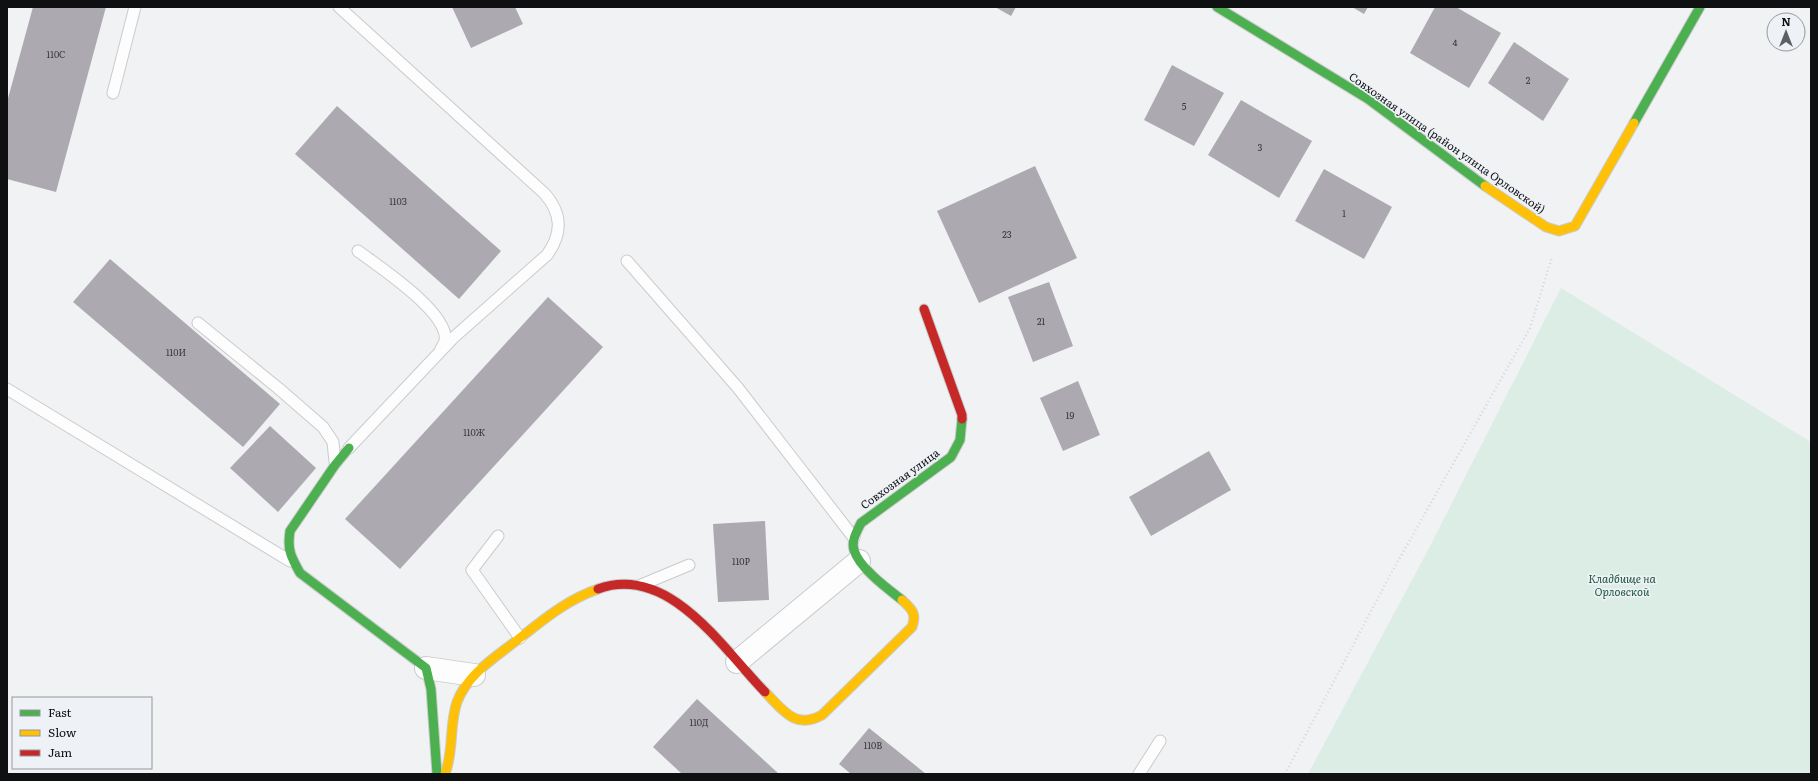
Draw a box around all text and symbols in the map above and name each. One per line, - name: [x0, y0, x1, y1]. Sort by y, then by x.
- north arrow: [1766, 12, 1806, 52]
- text: N: [1781, 13, 1791, 29]
- house number: 4: [1453, 35, 1458, 49]
- house number: 110С: [47, 47, 65, 61]
- street label: Совхозная улица (район улица Орловской): [1346, 68, 1549, 216]
- house number: 2: [1526, 73, 1531, 87]
- house number: 5: [1182, 99, 1187, 113]
- house number: 3: [1258, 140, 1263, 154]
- house number: 110З: [389, 194, 407, 208]
- house number: 1: [1342, 206, 1346, 220]
- house number: 23: [1002, 227, 1012, 241]
- house number: 21: [1037, 314, 1045, 328]
- house number: 110И: [166, 345, 186, 359]
- house number: 19: [1066, 408, 1074, 422]
- house number: 110Ж: [463, 425, 486, 439]
- street label: Совхозная улица: [857, 444, 942, 512]
- house number: 110Р: [732, 554, 751, 568]
- park label: Кладбище на Орловской: [1588, 570, 1656, 599]
- legend: [12, 697, 152, 769]
- text: Fast: [48, 703, 72, 721]
- house number: 110Д: [689, 715, 709, 729]
- text: Slow: [48, 723, 77, 741]
- house number: 110В: [864, 738, 882, 752]
- text: Jam: [48, 743, 73, 761]

